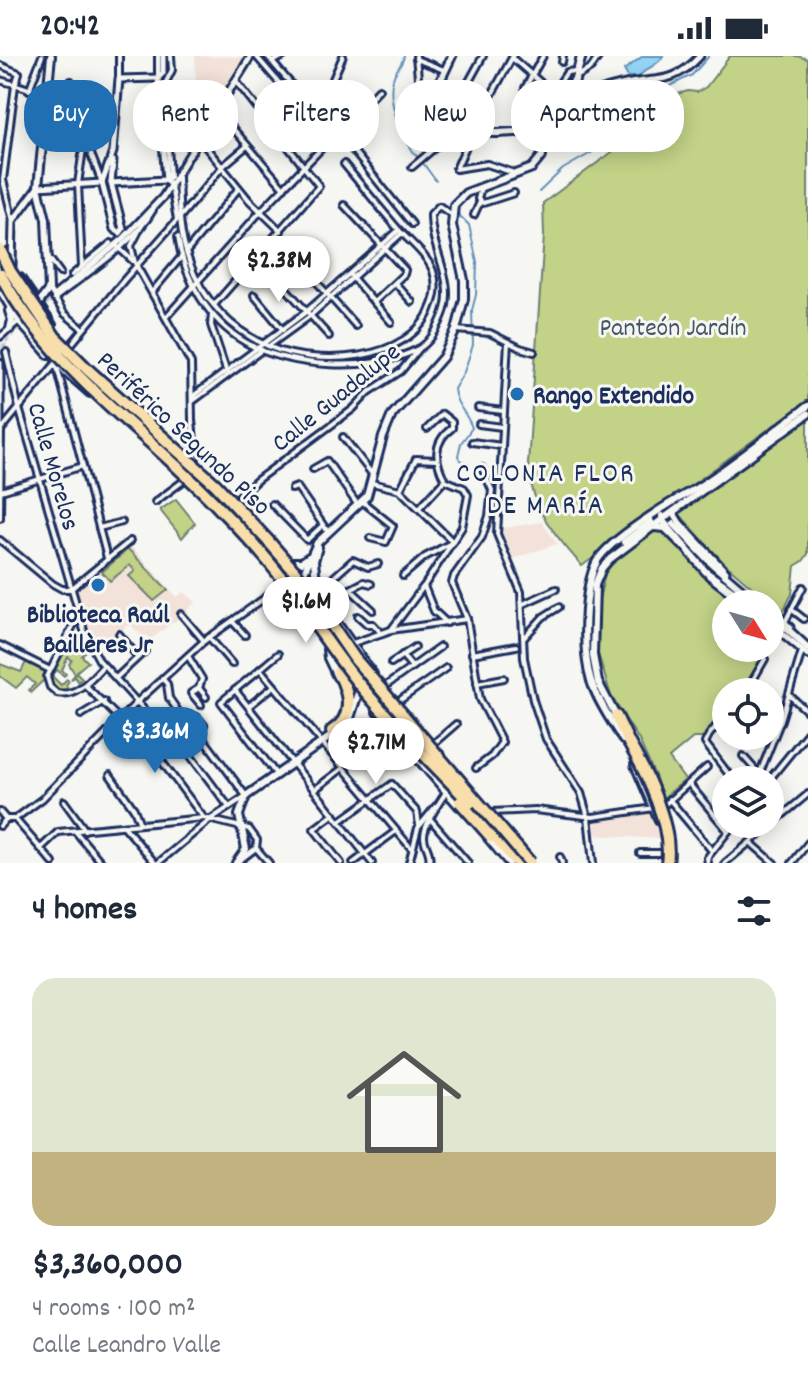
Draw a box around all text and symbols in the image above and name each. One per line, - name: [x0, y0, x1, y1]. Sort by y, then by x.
- text: 20:42: [40, 7, 100, 50]
- chip: Buy: [24, 80, 117, 152]
- chip: Rent: [133, 80, 238, 152]
- chip: Filters: [254, 80, 379, 152]
- chip: New: [395, 80, 495, 152]
- chip: Apartment: [511, 80, 684, 152]
- pin: $2.38M: [214, 236, 344, 304]
- text: $2.38M: [246, 243, 312, 280]
- park label: Panteón Jardín: [600, 311, 746, 348]
- street label: Calle Guadalupe: [265, 335, 410, 462]
- street label: Periférico Segundo Piso: [87, 344, 278, 525]
- place label: Rango Extendido: [533, 379, 694, 416]
- marker: Rango Extendido: [508, 385, 526, 403]
- street label: Calle Morelos: [16, 399, 88, 535]
- district label: COLONIA FLOR DE MARÍA: [456, 456, 636, 528]
- marker: Biblioteca Raúl Baillères Jr: [89, 576, 107, 594]
- pin: $1.6M: [250, 577, 362, 645]
- text: $1.6M: [280, 584, 332, 621]
- north arrow: [712, 590, 784, 662]
- map controls: [712, 590, 784, 838]
- place label: Biblioteca Raúl Baillères Jr: [27, 598, 170, 665]
- button: locate: [712, 678, 784, 750]
- pin: $3.36M: [90, 707, 220, 775]
- text: $3.36M: [121, 714, 189, 751]
- pin: $2.71M: [311, 718, 441, 786]
- text: $2.71M: [346, 725, 406, 762]
- button: layers: [712, 766, 784, 838]
- text: 4 homes: [32, 887, 137, 936]
- icon: filters: [732, 889, 776, 933]
- icon: home: [332, 1030, 476, 1174]
- text: $3,360,000: [32, 1242, 183, 1291]
- text: 4 rooms · 100 m²: [32, 1291, 196, 1328]
- text: Calle Leandro Valle: [32, 1328, 221, 1365]

